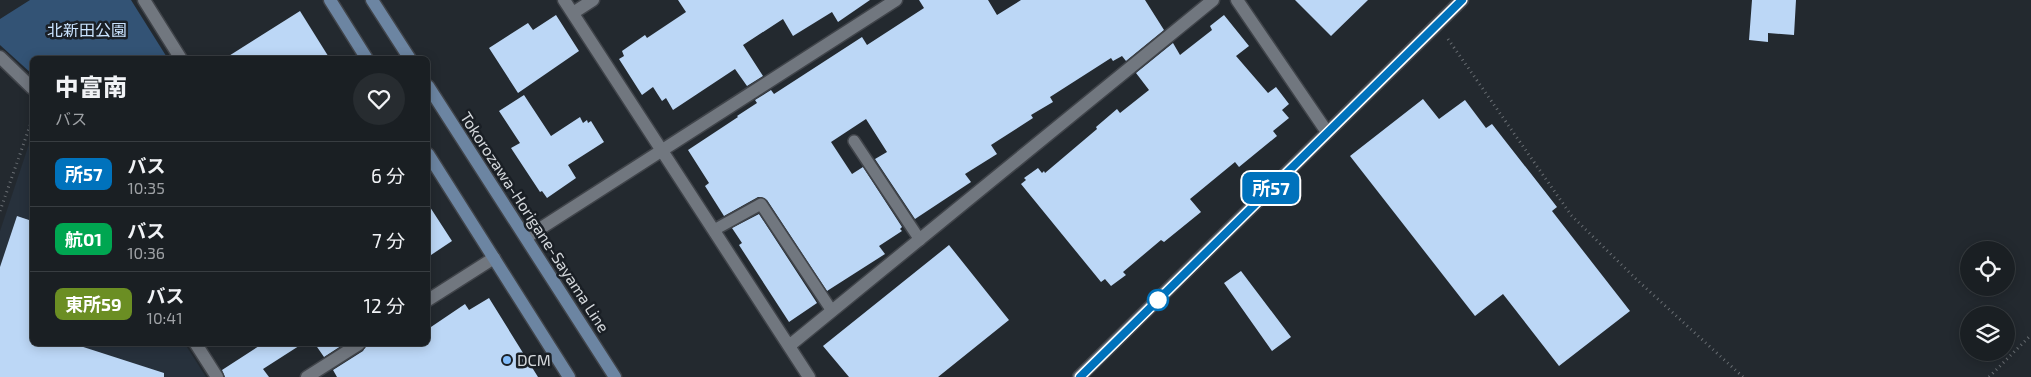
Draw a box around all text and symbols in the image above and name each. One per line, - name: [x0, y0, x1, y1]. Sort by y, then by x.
- park label: 北新田公園: [47, 20, 127, 39]
- text: 中富南: [55, 72, 127, 101]
- button: heart: [353, 73, 405, 125]
- street label: Tokorozawa-Horigane-Sayama Line: [457, 108, 614, 335]
- text: バス: [55, 109, 87, 128]
- text: バス: [127, 154, 165, 177]
- text: 所57: [65, 163, 102, 185]
- text: 6 分: [371, 164, 405, 187]
- line badge: 所57: [1242, 172, 1300, 204]
- text: 所57: [1252, 177, 1290, 199]
- text: 10:35: [127, 178, 165, 197]
- text: バス: [127, 219, 165, 242]
- text: 航01: [65, 228, 102, 250]
- text: 7 分: [372, 229, 405, 252]
- map controls: [1960, 241, 2015, 361]
- button: locate: [1960, 241, 2015, 296]
- text: 10:36: [127, 243, 165, 262]
- text: バス: [147, 284, 185, 307]
- unlabelled marker: [1147, 289, 1169, 311]
- text: 東所59: [65, 293, 122, 315]
- text: 12 分: [364, 294, 405, 317]
- button: layers: [1960, 306, 2015, 361]
- text: 10:41: [147, 308, 183, 327]
- place label: DCM: [517, 350, 551, 369]
- marker: DCM: [501, 354, 513, 366]

